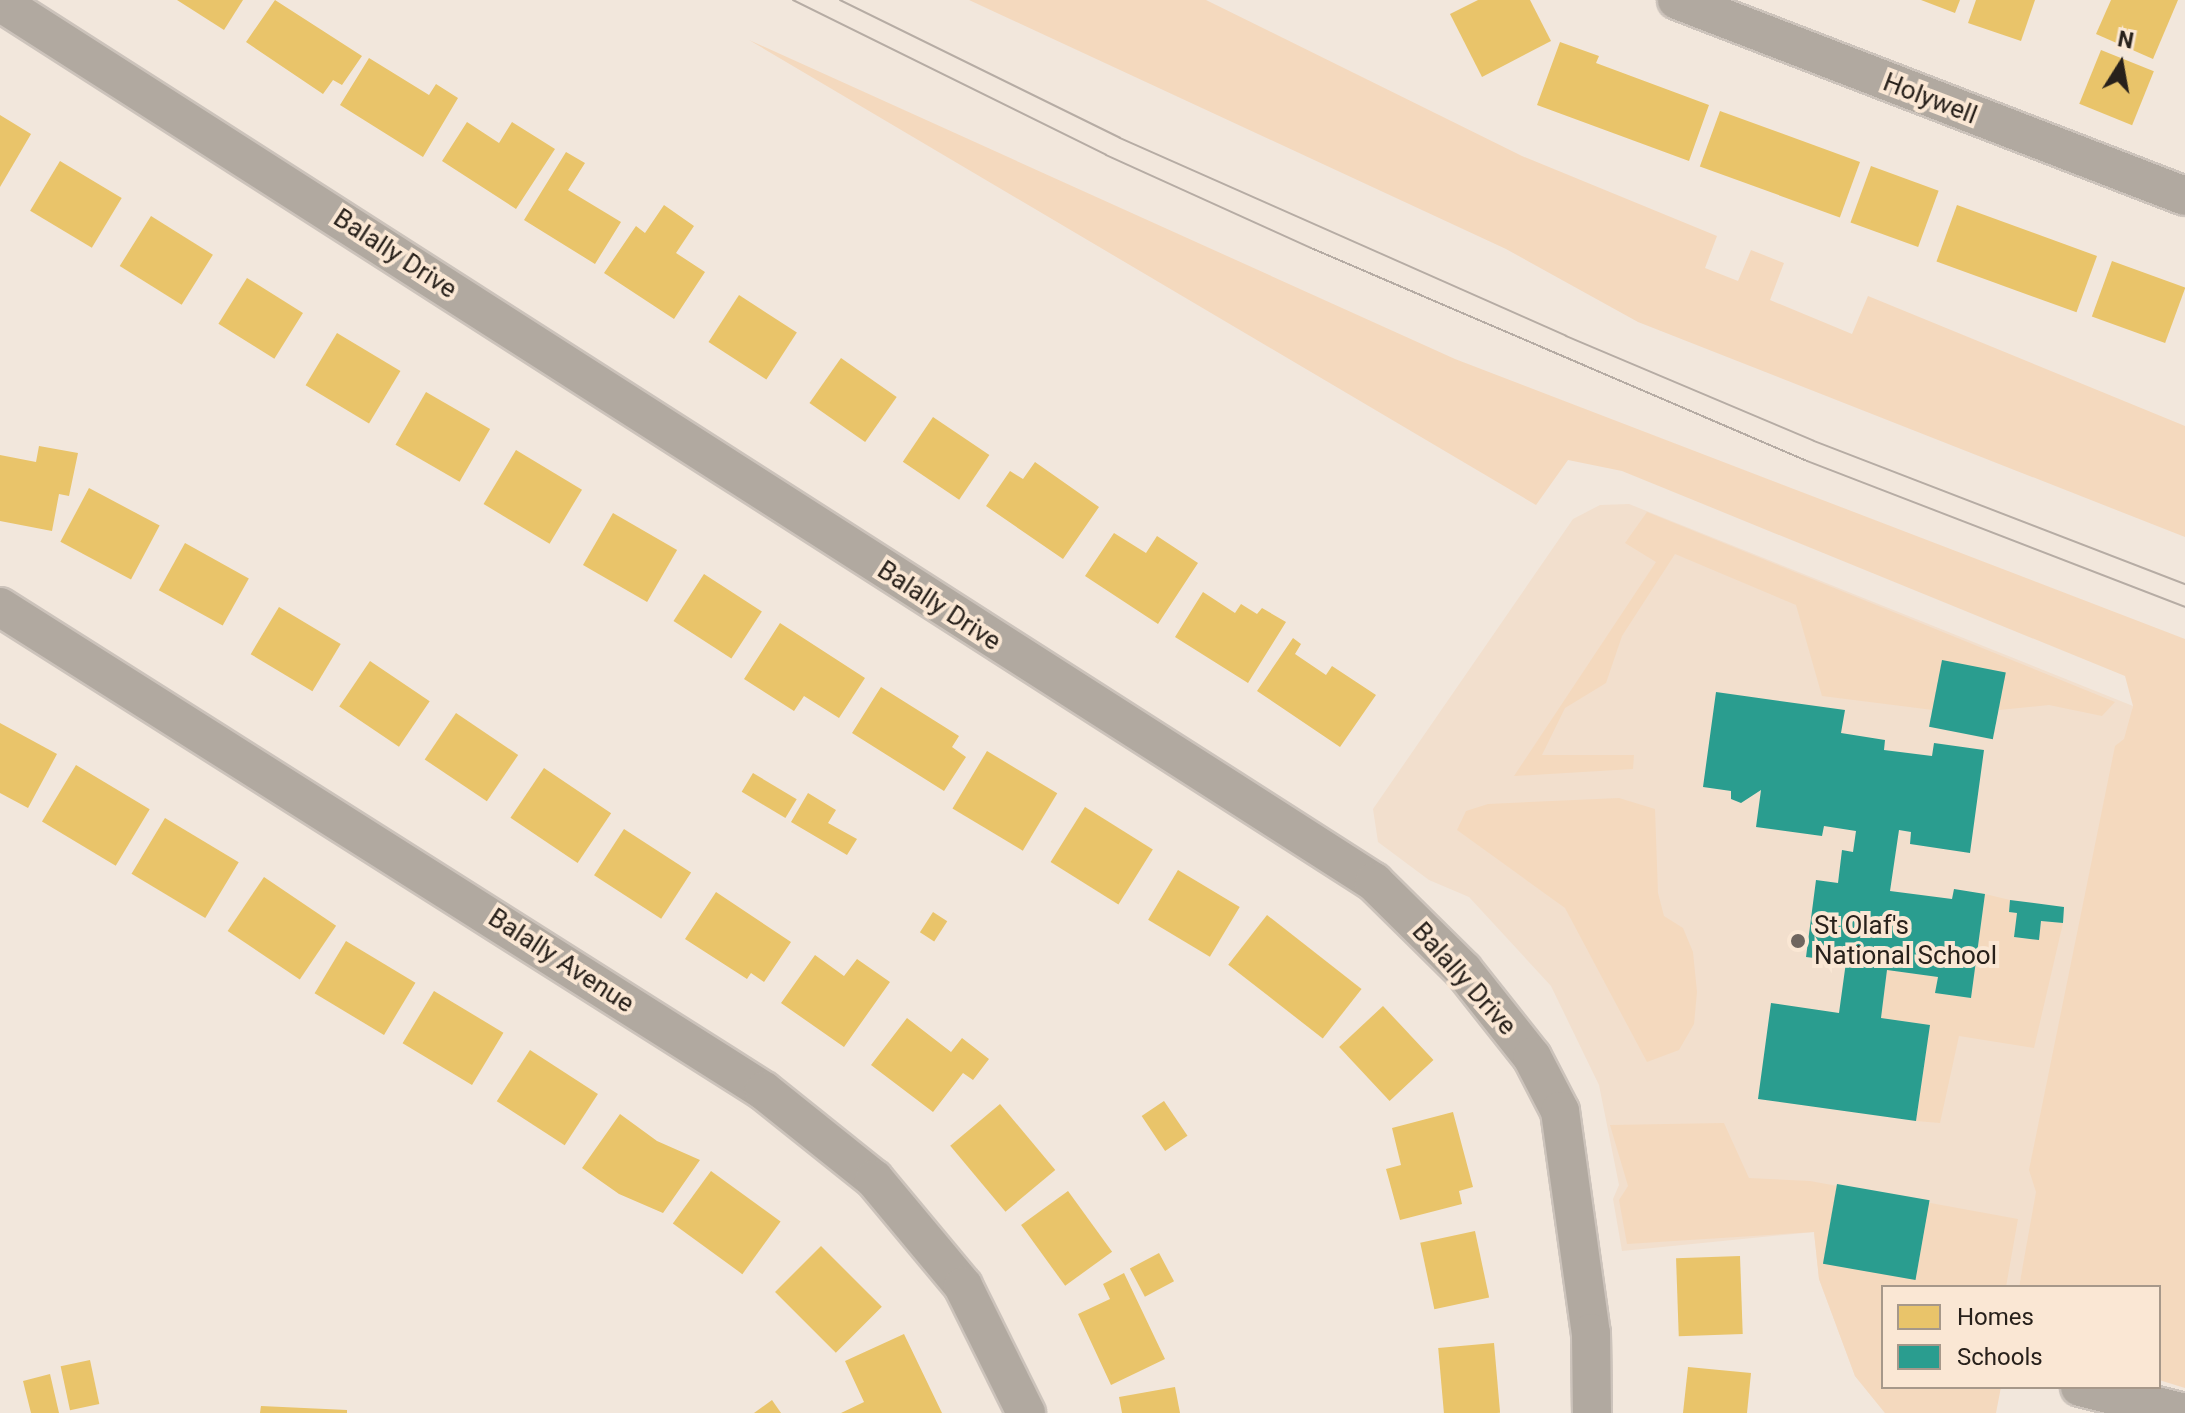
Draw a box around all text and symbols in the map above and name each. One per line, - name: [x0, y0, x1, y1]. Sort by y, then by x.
- north arrow: [2081, 24, 2161, 104]
- text: N: [2116, 26, 2136, 54]
- street label: Holywell: [1879, 67, 1981, 131]
- street label: Balally Drive: [328, 203, 462, 305]
- street label: Balally Drive: [872, 555, 1006, 657]
- street label: Balally Avenue: [482, 902, 640, 1020]
- place label: St Olaf's National School: [1814, 910, 1997, 972]
- street label: Balally Drive: [1405, 916, 1523, 1042]
- marker: St Olaf's National School: [1789, 932, 1807, 950]
- legend: [1881, 1285, 2161, 1389]
- text: Homes: [1957, 1303, 2034, 1331]
- text: Schools: [1957, 1343, 2043, 1371]

